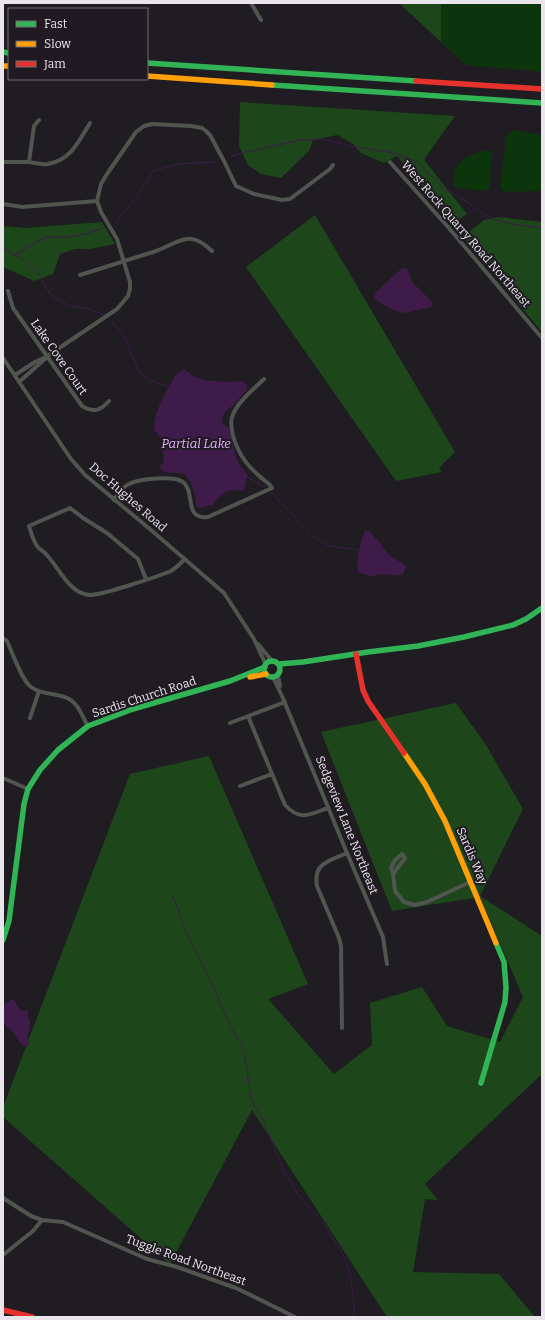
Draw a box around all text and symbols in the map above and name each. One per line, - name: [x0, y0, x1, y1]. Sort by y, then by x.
- legend: [8, 8, 148, 80]
- text: Fast: [44, 17, 68, 31]
- text: Slow: [44, 37, 71, 51]
- text: Jam: [43, 57, 66, 71]
- street label: West Rock Quarry Road Northeast: [399, 158, 534, 311]
- street label: Lake Cove Court: [28, 317, 91, 398]
- water label: Partial Lake: [161, 436, 231, 451]
- street label: Doc Hughes Road: [86, 460, 170, 534]
- street label: Sardis Church Road: [90, 674, 198, 720]
- street label: Sedgeview Lane Northeast: [313, 754, 381, 897]
- street label: Sardis Way: [454, 825, 491, 887]
- street label: Tuggle Road Northeast: [124, 1232, 249, 1289]

